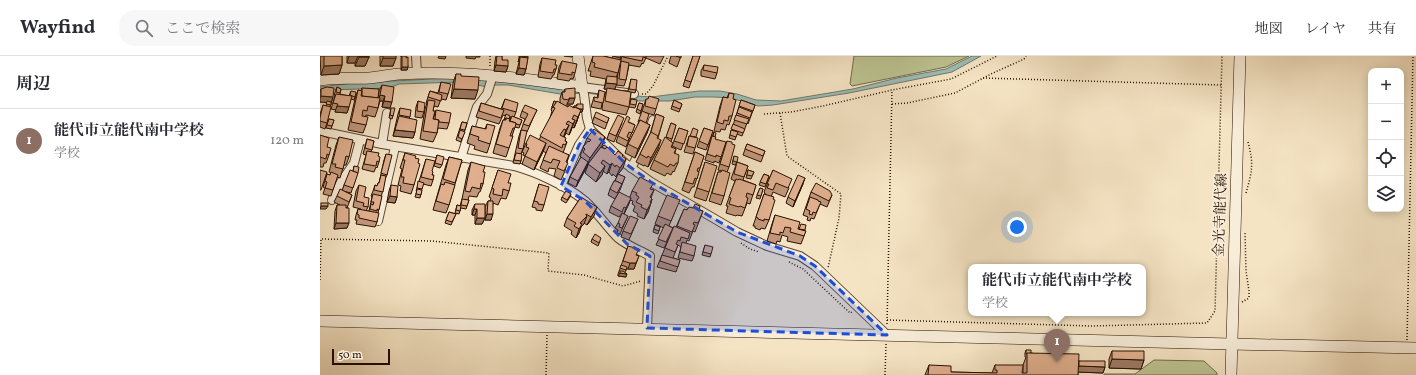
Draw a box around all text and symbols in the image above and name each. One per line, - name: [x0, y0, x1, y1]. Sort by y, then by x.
- search box: [119, 10, 399, 46]
- text: Wayfind: [20, 15, 95, 41]
- icon: search: [133, 17, 155, 39]
- text: ここで検索: [165, 19, 240, 40]
- text: 地図: [1255, 20, 1283, 39]
- text: レイヤ: [1305, 20, 1346, 39]
- text: 共有: [1368, 20, 1396, 39]
- map controls: [1368, 68, 1404, 212]
- button: +: [1368, 68, 1404, 104]
- text: 周辺: [16, 73, 50, 96]
- button: −: [1368, 104, 1404, 140]
- text: 能代市立能代南中学校: [54, 121, 204, 142]
- text: 1: [26, 132, 32, 150]
- text: 120 m: [270, 132, 304, 150]
- button: locate: [1368, 140, 1404, 176]
- text: 学校: [54, 145, 80, 163]
- street label: 金光寺能代線: [1210, 173, 1232, 257]
- button: layers: [1368, 176, 1404, 212]
- your location: [1007, 217, 1027, 237]
- popup: [968, 264, 1146, 316]
- text: 能代市立能代南中学校: [982, 271, 1132, 292]
- text: 学校: [982, 295, 1008, 313]
- pin: 1: [1044, 329, 1070, 362]
- scale bar: [332, 347, 390, 366]
- text: 50 m: [338, 348, 362, 363]

